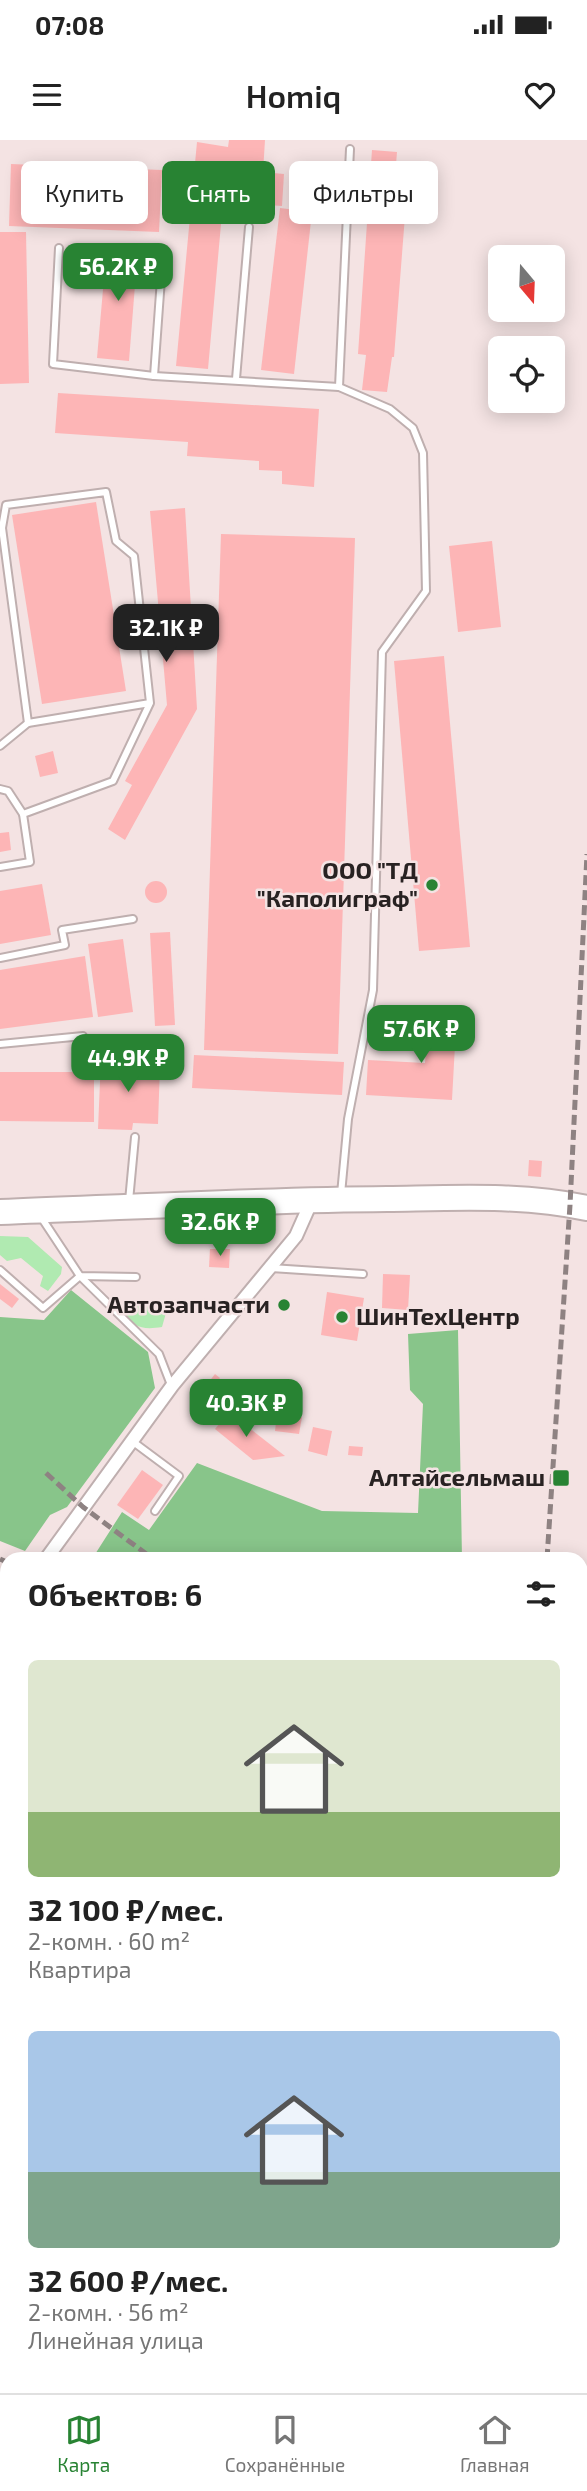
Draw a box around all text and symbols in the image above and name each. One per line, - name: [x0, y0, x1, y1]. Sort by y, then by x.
- text: 07:08: [35, 9, 104, 40]
- icon: menu: [28, 76, 66, 114]
- text: Homiq: [246, 76, 341, 114]
- icon: heart: [521, 76, 559, 114]
- chip: Купить: [21, 161, 148, 224]
- chip: Снять: [162, 161, 275, 224]
- chip: Фильтры: [289, 161, 438, 224]
- pin: 56.2K ₽: [53, 244, 183, 303]
- north arrow: [488, 245, 565, 322]
- map controls: [488, 245, 565, 413]
- text: 56.2K ₽: [79, 252, 157, 280]
- button: locate: [488, 336, 565, 413]
- pin: 32.1K ₽: [101, 604, 231, 664]
- text: 32.1K ₽: [129, 613, 203, 641]
- place label: ООО "ТД "Каполиграф": [257, 855, 418, 912]
- marker: ООО "ТД "Каполиграф": [424, 877, 440, 893]
- pin: 57.6K ₽: [356, 1006, 486, 1065]
- text: 57.6K ₽: [383, 1014, 459, 1042]
- pin: 44.9K ₽: [63, 1034, 193, 1094]
- text: 44.9K ₽: [87, 1043, 169, 1071]
- pin: 32.6K ₽: [155, 1198, 285, 1258]
- text: 32.6K ₽: [181, 1207, 259, 1235]
- place label: Автозапчасти: [107, 1289, 270, 1318]
- marker: Автозапчасти: [276, 1297, 292, 1313]
- place label: ШинТехЦентр: [356, 1301, 520, 1330]
- marker: ШинТехЦентр: [334, 1309, 350, 1325]
- pin: 40.3K ₽: [181, 1380, 311, 1439]
- text: 40.3K ₽: [206, 1388, 286, 1416]
- place label: Алтайсельмаш: [369, 1462, 545, 1491]
- marker: Алтайсельмаш: [551, 1468, 571, 1488]
- icon: filters: [522, 1575, 560, 1613]
- text: Объектов: 6: [28, 1576, 202, 1612]
- icon: home: [231, 1706, 357, 1832]
- text: 32 100 ₽/мес.: [28, 1891, 224, 1927]
- text: 2-комн. · 60 m²: [28, 1927, 190, 1955]
- text: Квартира: [28, 1955, 132, 1983]
- icon: home: [231, 2077, 357, 2203]
- text: 32 600 ₽/мес.: [28, 2262, 228, 2298]
- text: 2-комн. · 56 m²: [28, 2298, 188, 2326]
- text: Линейная улица: [28, 2326, 204, 2354]
- tab: Карта: [57, 2411, 110, 2476]
- tab: Сохранённые: [225, 2411, 345, 2476]
- tab: Главная: [460, 2411, 530, 2476]

